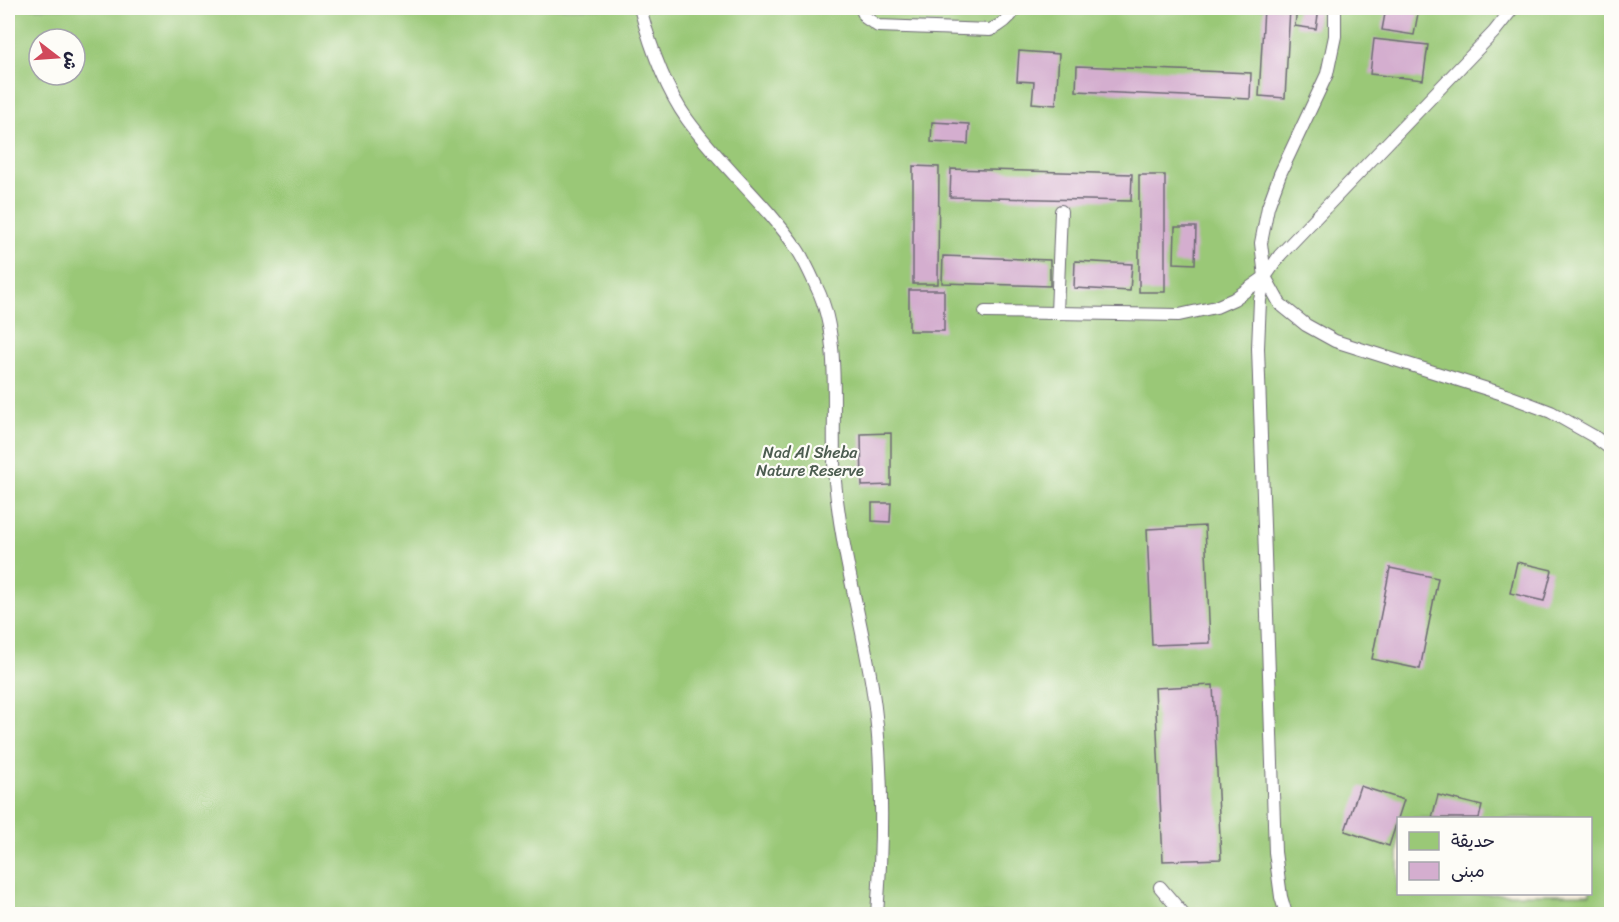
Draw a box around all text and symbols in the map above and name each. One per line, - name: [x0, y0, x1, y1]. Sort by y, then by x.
- north arrow: [27, 27, 87, 87]
- text: ش: [54, 49, 87, 74]
- park label: Nad Al Sheba Nature Reserve: [756, 438, 864, 485]
- legend: [1397, 817, 1592, 895]
- text: حديقة: [1451, 825, 1495, 857]
- text: مبنى: [1451, 855, 1485, 887]

